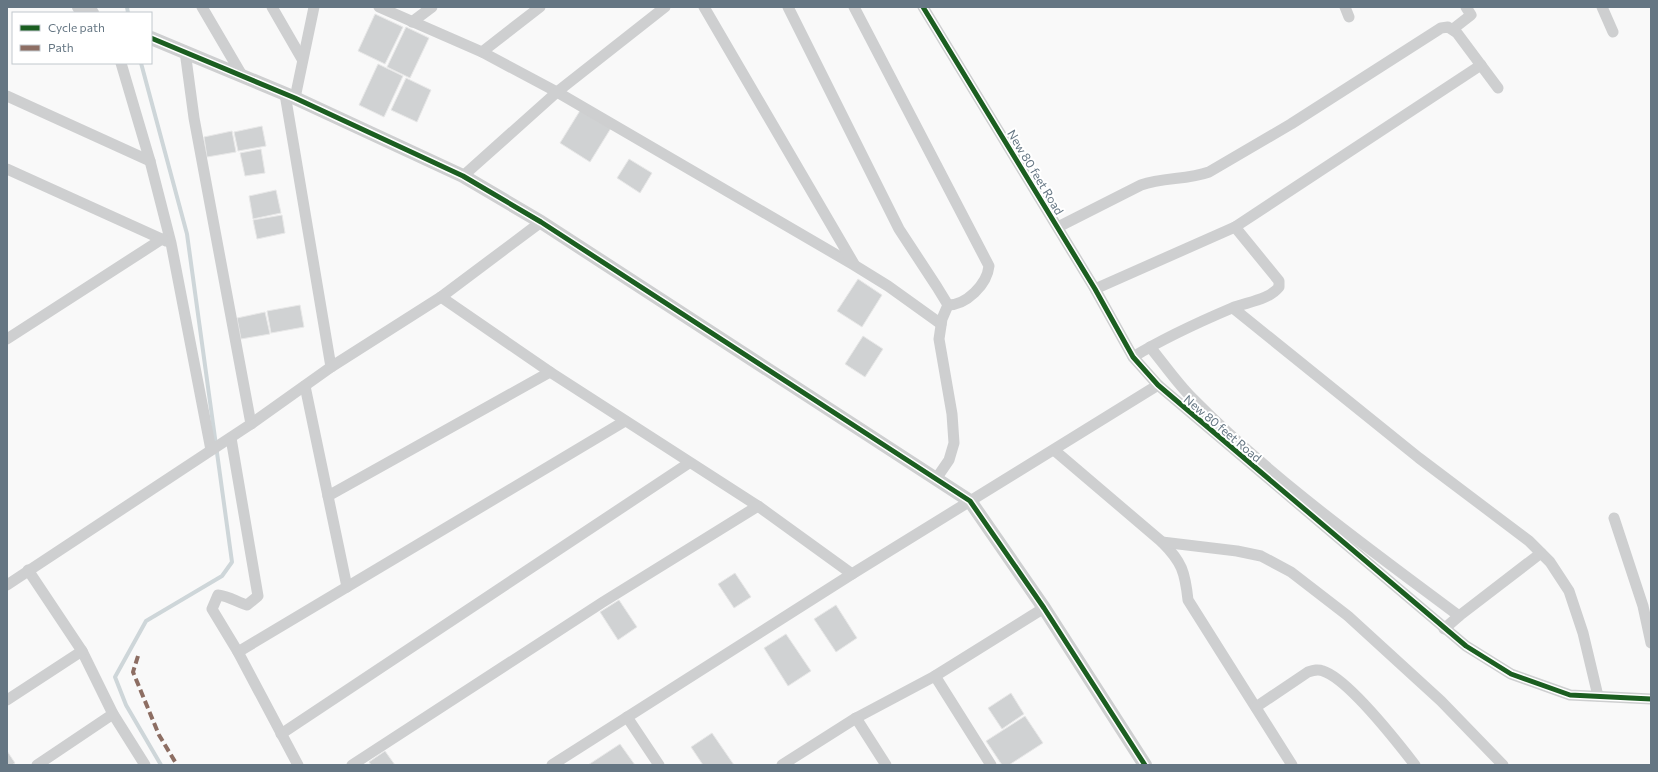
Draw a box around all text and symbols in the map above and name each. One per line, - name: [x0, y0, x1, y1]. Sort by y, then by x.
- legend: [12, 12, 152, 64]
- text: Cycle path: [48, 20, 105, 34]
- text: Path: [48, 40, 74, 54]
- street label: New 80 feet Road: [1005, 127, 1067, 217]
- street label: New 80 feet Road: [1181, 392, 1265, 465]

